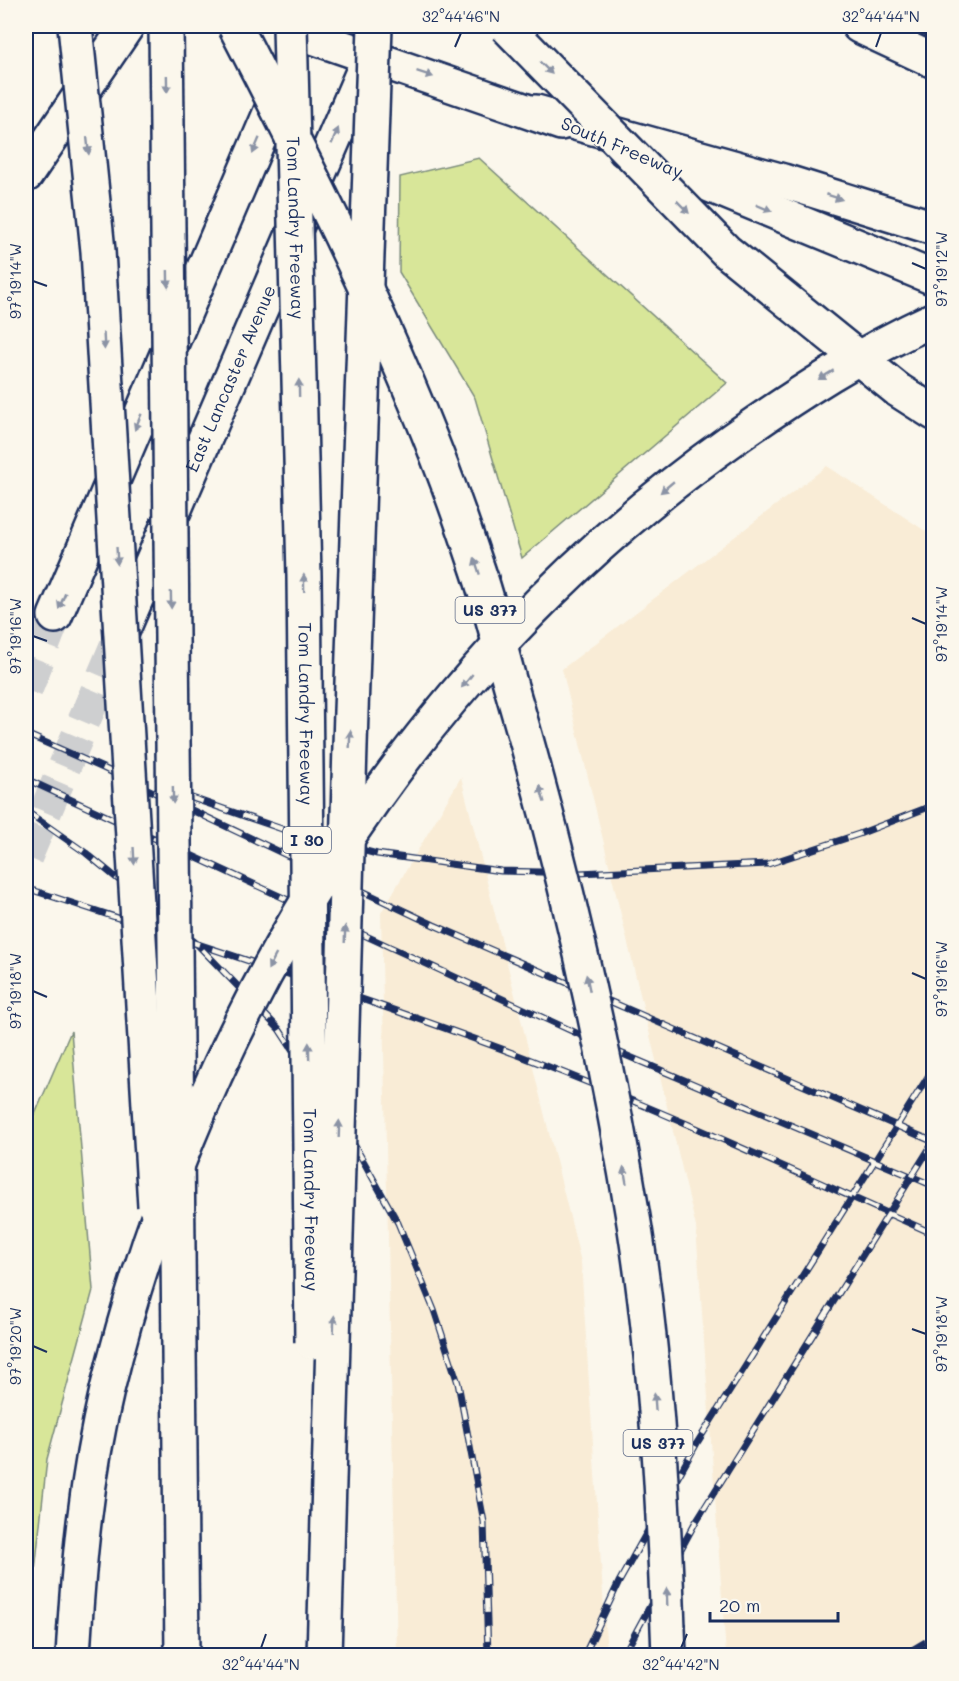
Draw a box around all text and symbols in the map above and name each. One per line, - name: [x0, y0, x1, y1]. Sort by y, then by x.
- text: 32°44'46"N: [422, 6, 500, 26]
- text: 32°44'44"N: [842, 6, 920, 26]
- one-way arrow: [538, 61, 552, 75]
- one-way arrow: [416, 70, 434, 80]
- one-way arrow: [162, 74, 171, 93]
- street label: South Freeway: [558, 111, 687, 184]
- one-way arrow: [330, 128, 339, 145]
- street label: Tom Landry Freeway: [282, 136, 310, 320]
- one-way arrow: [83, 137, 92, 156]
- one-way arrow: [251, 137, 260, 155]
- one-way arrow: [825, 193, 843, 202]
- one-way arrow: [675, 200, 689, 214]
- one-way arrow: [755, 204, 773, 213]
- text: 97°19'12"W: [931, 231, 951, 307]
- text: 97°19'14"W: [5, 243, 25, 319]
- one-way arrow: [163, 269, 173, 288]
- street label: East Lancaster Avenue: [179, 281, 281, 476]
- one-way arrow: [99, 331, 108, 350]
- one-way arrow: [818, 370, 834, 381]
- one-way arrow: [294, 379, 304, 398]
- one-way arrow: [133, 413, 143, 431]
- one-way arrow: [659, 481, 675, 494]
- one-way arrow: [112, 547, 121, 566]
- one-way arrow: [472, 557, 481, 575]
- one-way arrow: [299, 574, 309, 593]
- text: 97°19'14"W: [931, 586, 951, 662]
- one-way arrow: [166, 590, 176, 609]
- one-way arrow: [57, 593, 67, 611]
- road number: US 377: [456, 597, 524, 623]
- text: 97°19'16"W: [5, 598, 25, 674]
- street label: Tom Landry Freeway: [293, 622, 319, 806]
- one-way arrow: [461, 674, 473, 689]
- one-way arrow: [346, 730, 355, 749]
- one-way arrow: [168, 785, 178, 804]
- one-way arrow: [537, 785, 546, 803]
- road number: I 30: [283, 827, 331, 853]
- one-way arrow: [130, 846, 139, 865]
- one-way arrow: [340, 925, 349, 944]
- text: 97°19'16"W: [931, 941, 951, 1017]
- text: 97°19'18"W: [5, 953, 25, 1029]
- one-way arrow: [267, 953, 277, 970]
- one-way arrow: [583, 973, 592, 992]
- one-way arrow: [304, 1042, 314, 1061]
- street label: Tom Landry Freeway: [299, 1108, 324, 1291]
- one-way arrow: [335, 1120, 344, 1139]
- one-way arrow: [620, 1165, 629, 1184]
- text: 97°19'18"W: [931, 1296, 951, 1372]
- text: 97°19'20"W: [5, 1307, 25, 1385]
- one-way arrow: [329, 1315, 339, 1334]
- one-way arrow: [650, 1393, 660, 1412]
- road number: US 377: [624, 1430, 692, 1456]
- scale bar: [710, 1585, 838, 1623]
- one-way arrow: [663, 1588, 672, 1607]
- text: 20 m: [719, 1593, 760, 1617]
- text: 32°44'44"N: [222, 1654, 300, 1674]
- text: 32°44'42"N: [642, 1654, 720, 1674]

